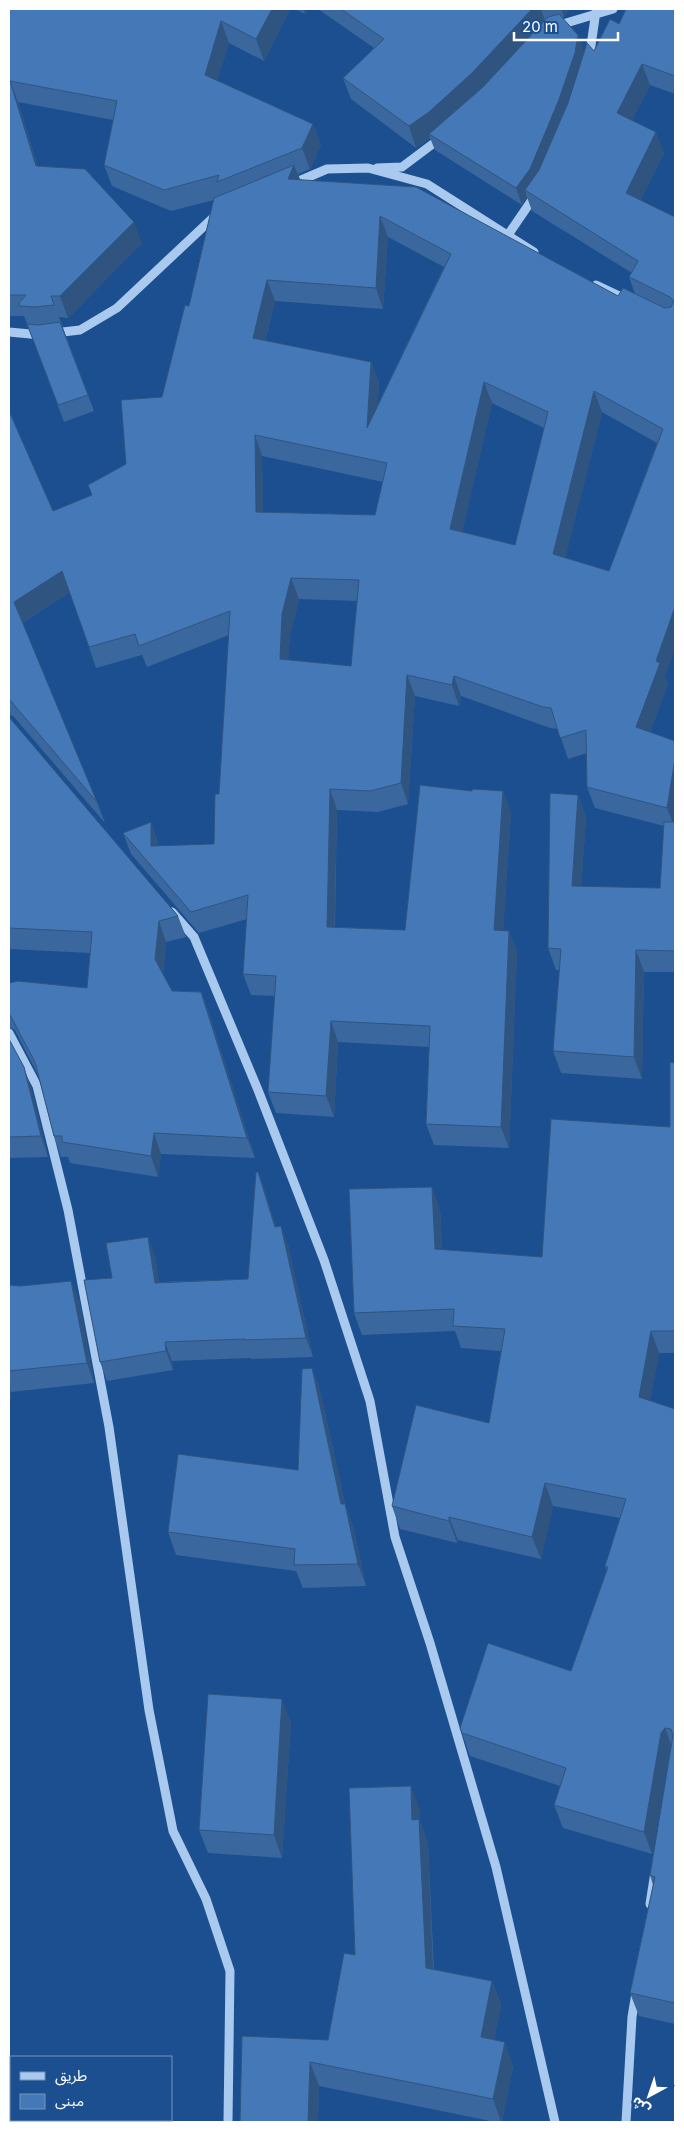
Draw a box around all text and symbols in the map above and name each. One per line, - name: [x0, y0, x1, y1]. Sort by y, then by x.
- scale bar: [514, 10, 618, 42]
- text: 20 m: [522, 17, 558, 36]
- legend: [10, 2056, 172, 2121]
- text: طريق: [55, 2066, 87, 2086]
- north arrow: [624, 2071, 674, 2121]
- text: مبنى: [55, 2091, 84, 2110]
- text: ش: [628, 2094, 653, 2119]

